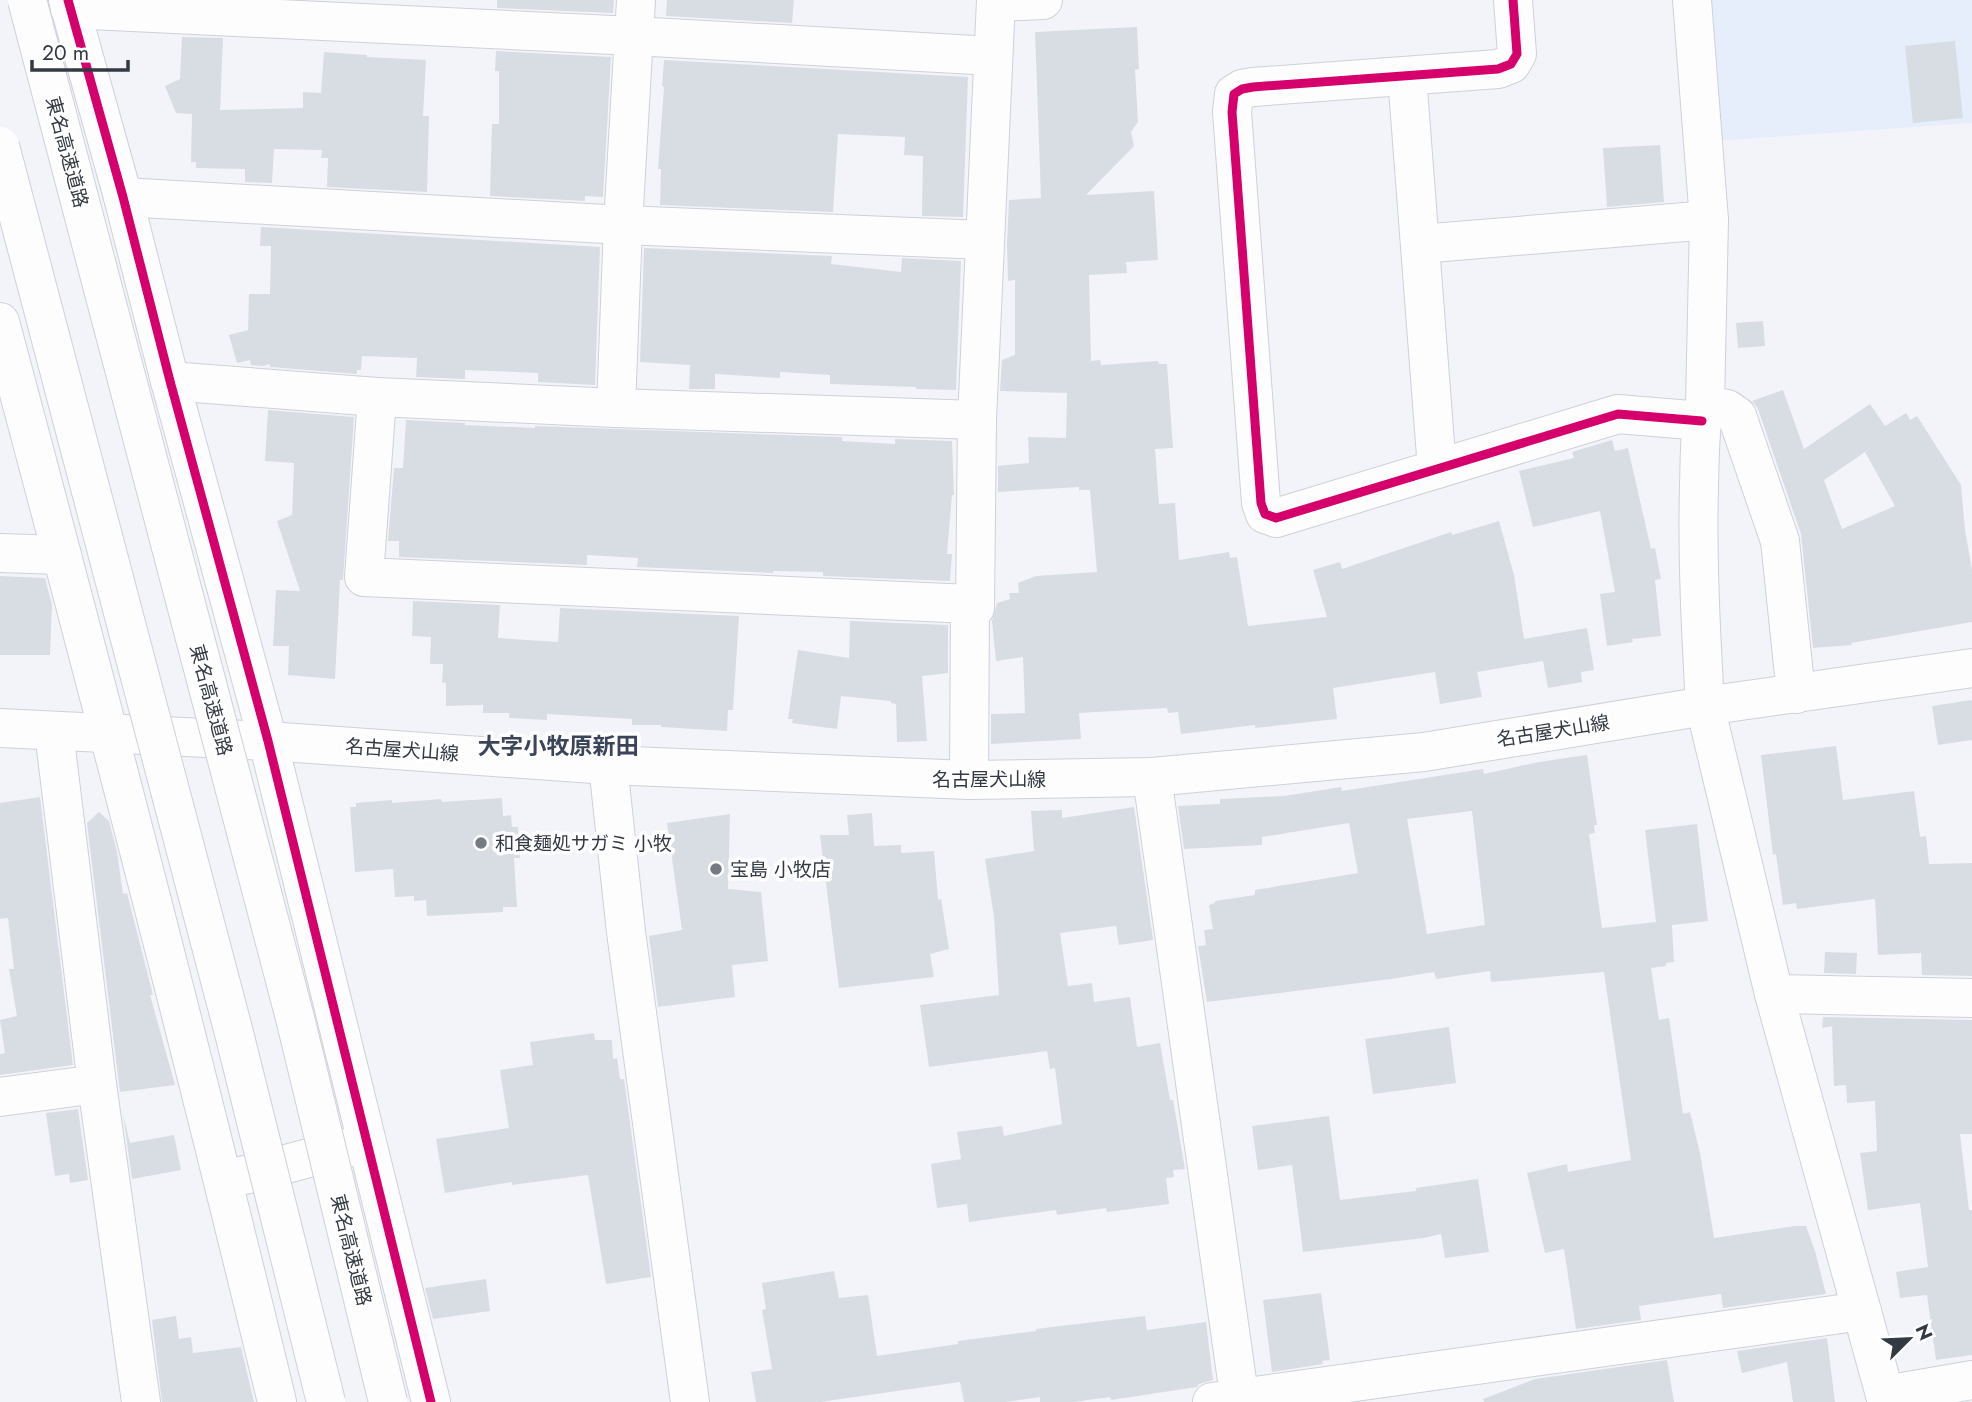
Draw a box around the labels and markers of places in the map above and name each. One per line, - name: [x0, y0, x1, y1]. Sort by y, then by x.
- place label: 和食麺処サガミ 小牧: [495, 830, 672, 857]
- marker: 和食麺処サガミ 小牧: [473, 835, 489, 851]
- place label: 宝島 小牧店: [730, 856, 831, 883]
- marker: 宝島 小牧店: [708, 861, 724, 877]

